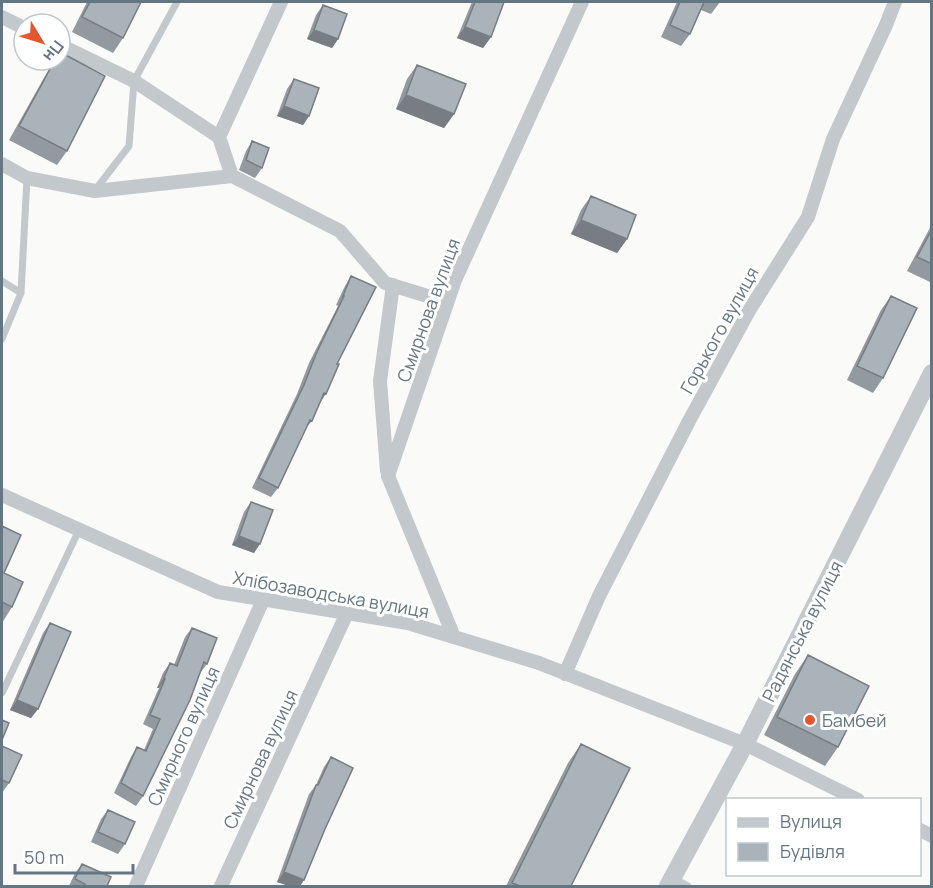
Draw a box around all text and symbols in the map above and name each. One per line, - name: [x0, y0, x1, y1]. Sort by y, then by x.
- north arrow: [12, 12, 72, 72]
- text: Пн: [39, 36, 69, 66]
- street label: Смирнова вулиця: [391, 235, 465, 385]
- street label: Горького вулиця: [674, 262, 764, 398]
- street label: Радянська вулиця: [756, 557, 848, 705]
- street label: Хлібозаводська вулиця: [231, 565, 431, 623]
- street label: Смирного вулиця: [141, 662, 225, 810]
- street label: Смирнова вулиця: [217, 685, 303, 833]
- place label: Бамбей: [822, 708, 887, 732]
- marker: Бамбей: [803, 713, 817, 727]
- legend: [726, 798, 921, 876]
- text: Вулиця: [780, 809, 842, 833]
- scale bar: [15, 837, 134, 875]
- text: Будівля: [780, 839, 845, 863]
- text: 50 m: [24, 845, 64, 869]

